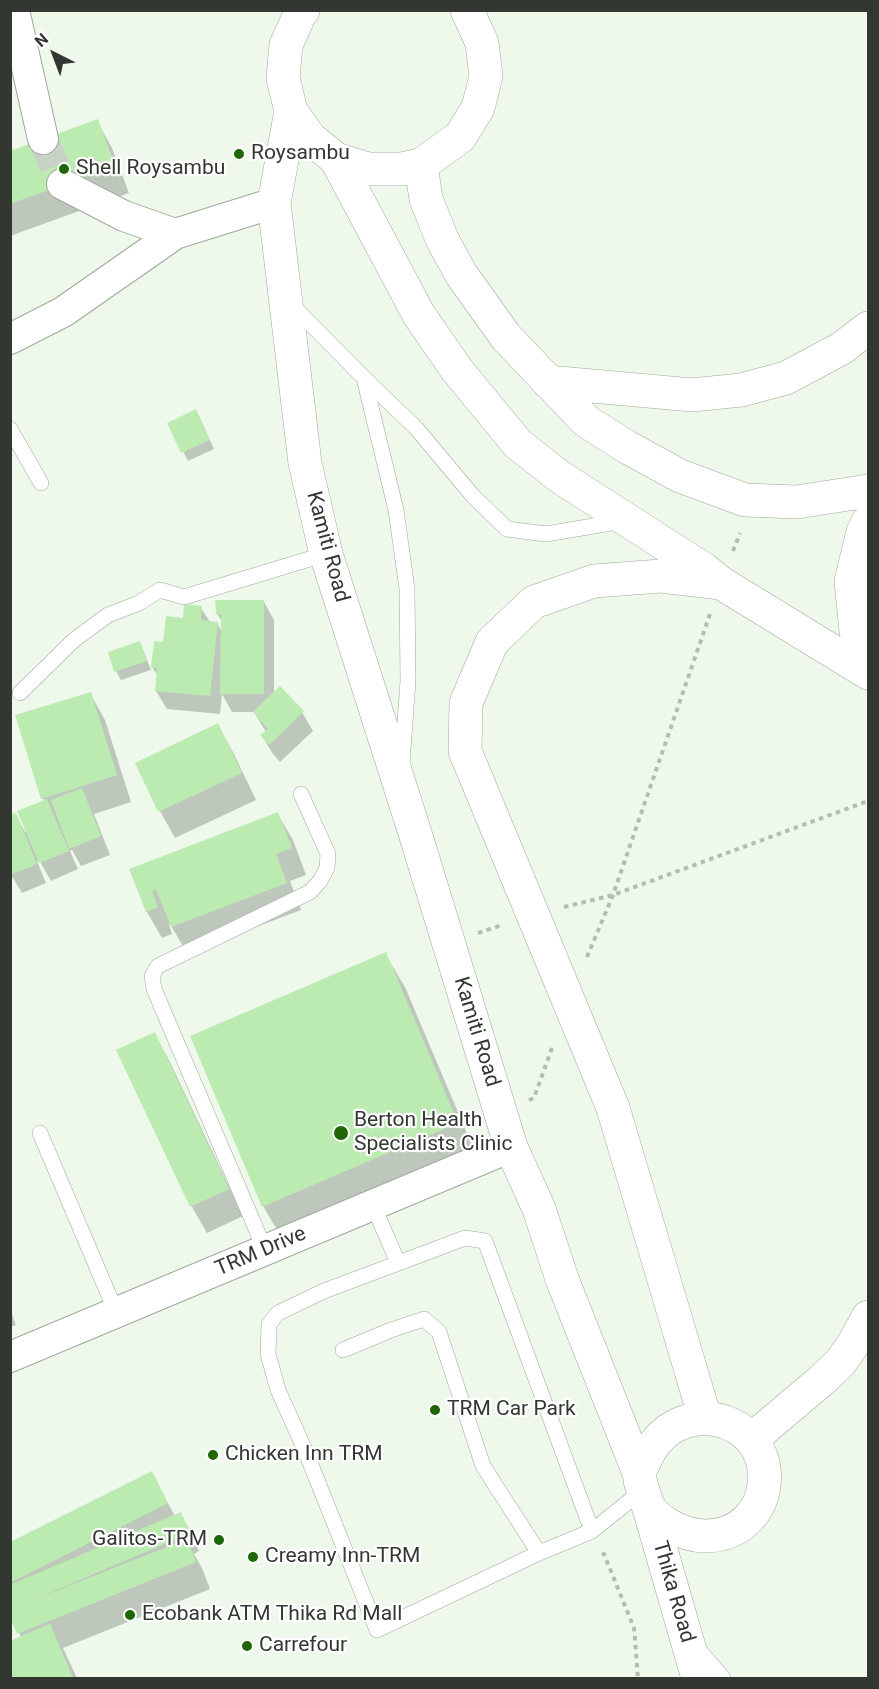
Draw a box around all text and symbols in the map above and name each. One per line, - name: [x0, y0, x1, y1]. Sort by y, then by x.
- north arrow: [24, 24, 84, 84]
- text: N: [31, 29, 52, 51]
- place label: Roysambu: [251, 141, 350, 167]
- marker: Roysambu: [232, 147, 246, 161]
- place label: Shell Roysambu: [76, 156, 225, 182]
- marker: Shell Roysambu: [57, 162, 71, 176]
- street label: Kamiti Road: [300, 489, 354, 605]
- street label: Kamiti Road: [447, 974, 505, 1090]
- place label: Berton Health Specialists Clinic: [354, 1108, 512, 1158]
- marker: Berton Health Specialists Clinic: [332, 1124, 350, 1142]
- street label: TRM Drive: [212, 1222, 310, 1282]
- place label: TRM Car Park: [447, 1397, 576, 1423]
- marker: TRM Car Park: [428, 1403, 442, 1417]
- place label: Chicken Inn TRM: [225, 1442, 383, 1468]
- marker: Chicken Inn TRM: [206, 1448, 220, 1462]
- place label: Galitos-TRM: [92, 1527, 207, 1553]
- marker: Galitos-TRM: [212, 1533, 226, 1547]
- street label: Thika Road: [646, 1538, 700, 1646]
- place label: Creamy Inn-TRM: [265, 1544, 420, 1570]
- marker: Creamy Inn-TRM: [246, 1550, 260, 1564]
- place label: Ecobank ATM Thika Rd Mall: [142, 1602, 402, 1628]
- marker: Ecobank ATM Thika Rd Mall: [123, 1608, 137, 1622]
- place label: Carrefour: [259, 1633, 347, 1659]
- marker: Carrefour: [240, 1639, 254, 1653]

